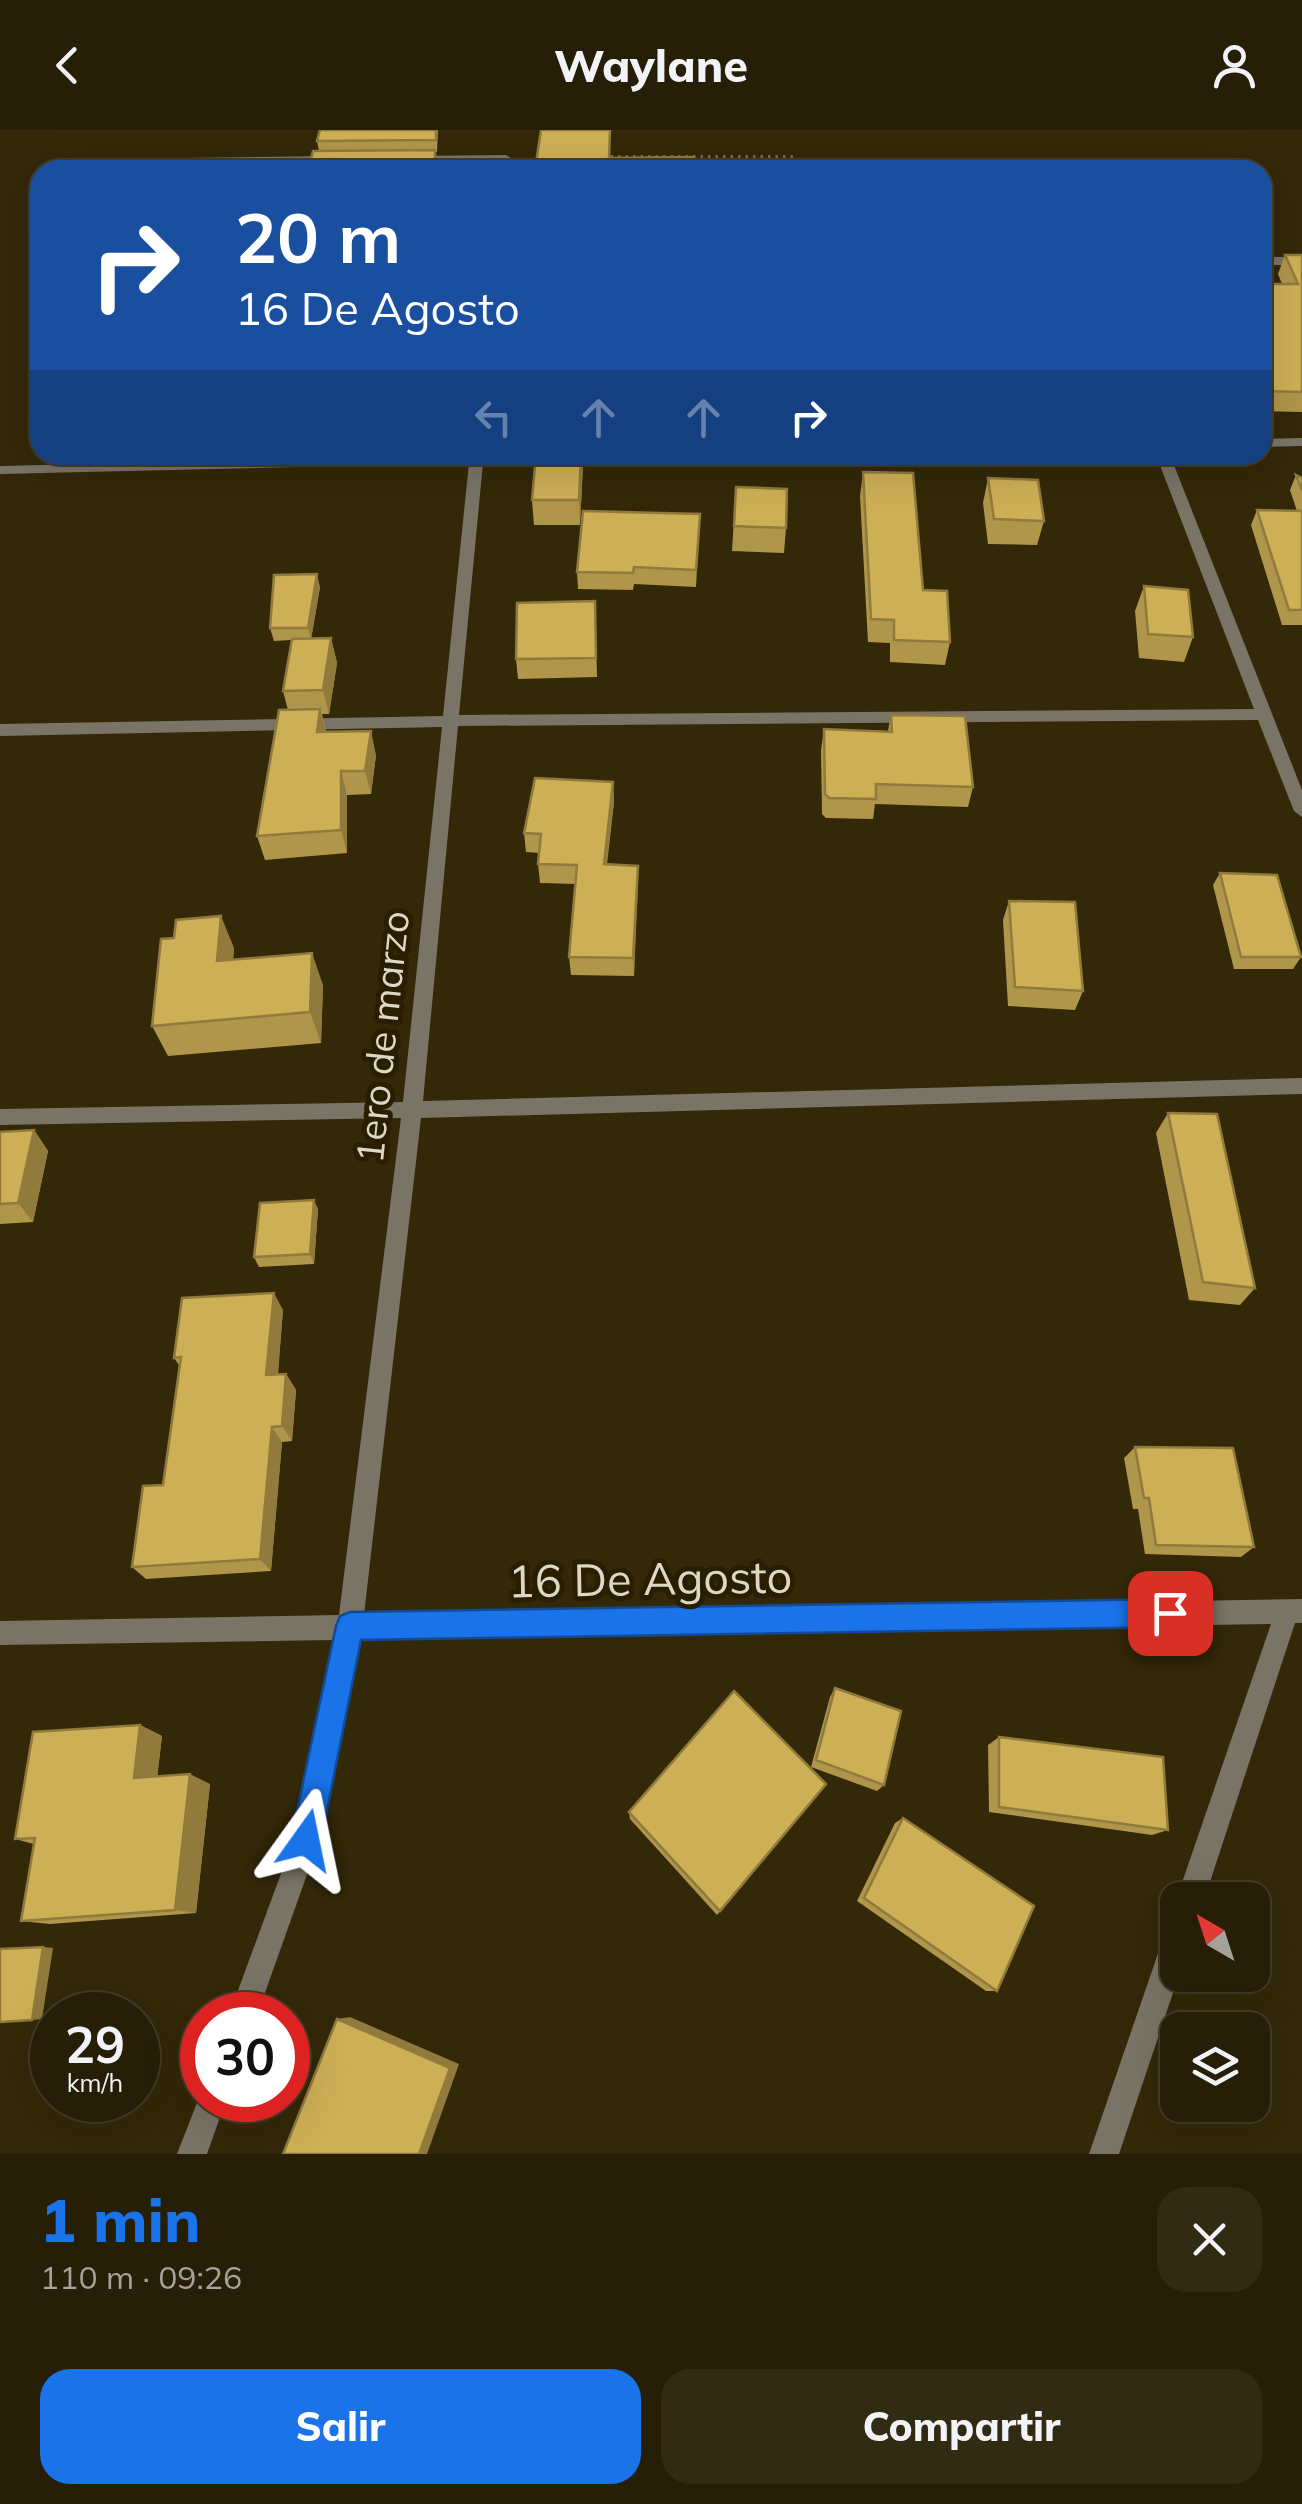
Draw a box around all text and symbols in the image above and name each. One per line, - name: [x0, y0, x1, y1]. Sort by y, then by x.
- text: Waylane: [554, 37, 748, 93]
- icon: back: [40, 38, 95, 93]
- icon: person: [1207, 38, 1262, 93]
- text: 20 m: [235, 193, 401, 281]
- icon: right: [70, 200, 200, 330]
- text: 16 De Agosto: [235, 280, 520, 336]
- icon: left: [466, 390, 521, 445]
- icon: ahead: [571, 390, 626, 445]
- icon: ahead: [676, 390, 731, 445]
- icon: right: [781, 390, 836, 445]
- street label: 1ero de marzo: [345, 909, 419, 1165]
- street label: 16 De Agosto: [507, 1548, 793, 1608]
- pin: [1128, 1571, 1213, 1656]
- icon: arrive: [1143, 1586, 1198, 1641]
- position arrow: [254, 1788, 358, 1892]
- north arrow: [1160, 1882, 1270, 1992]
- map controls: [1160, 1882, 1270, 2122]
- speed limit sign: 30: [180, 1992, 310, 2122]
- button: layers: [1160, 2012, 1270, 2122]
- text: 29: [65, 2013, 125, 2076]
- text: km/h: [67, 2067, 123, 2098]
- text: 1 min: [40, 2182, 201, 2257]
- button: close: [1157, 2187, 1262, 2292]
- text: 110 m · 09:26: [40, 2257, 242, 2297]
- button: Salir: [40, 2369, 641, 2484]
- button: Compartir: [661, 2369, 1262, 2484]

